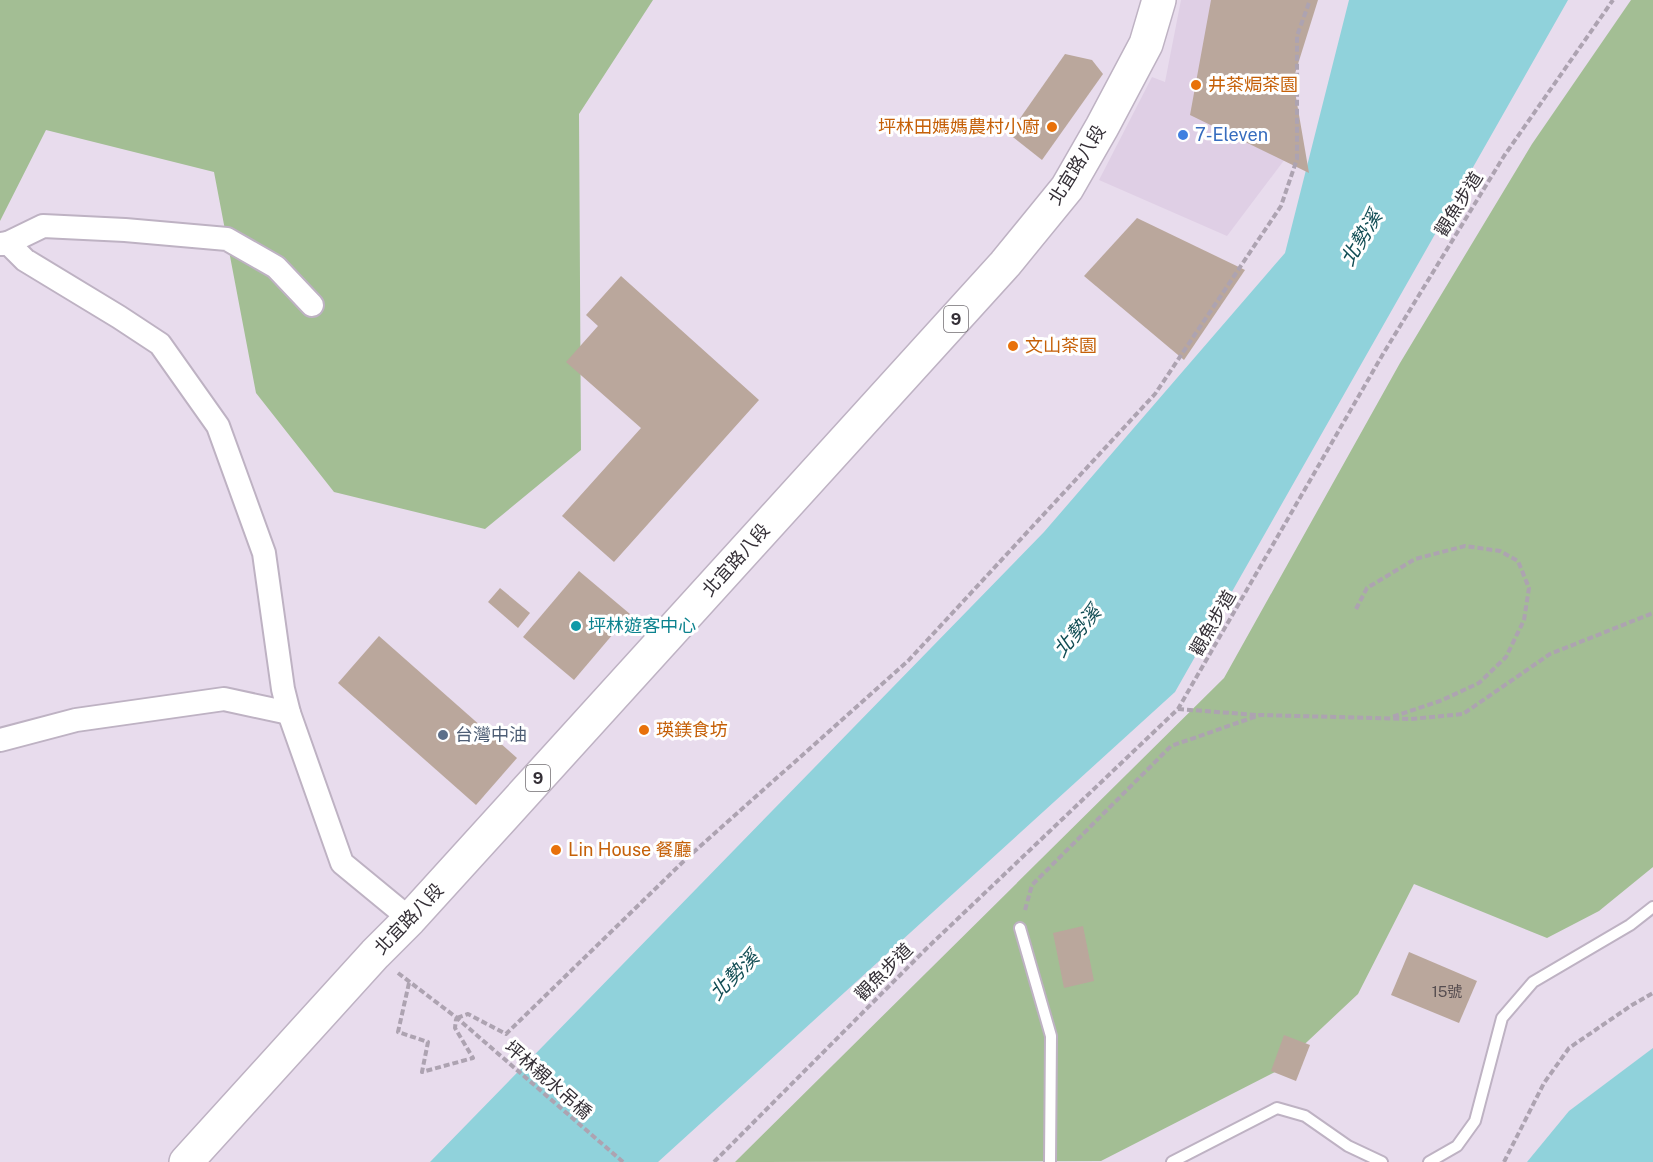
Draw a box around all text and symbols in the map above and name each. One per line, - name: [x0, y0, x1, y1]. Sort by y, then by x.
- place label: 井茶焗茶園: [1208, 74, 1298, 95]
- marker: 井茶焗茶園: [1189, 78, 1203, 92]
- place label: 坪林田媽媽農村小廚: [878, 116, 1040, 137]
- marker: 坪林田媽媽農村小廚: [1045, 120, 1059, 134]
- street label: 北宜路八段: [1044, 121, 1109, 208]
- place label: 7-Eleven: [1195, 124, 1268, 145]
- marker: 7-Eleven: [1176, 128, 1190, 142]
- street label: 觀魚步道: [1431, 168, 1487, 240]
- water label: 北勢溪: [1335, 204, 1388, 270]
- road number: 9: [944, 306, 968, 332]
- place label: 文山茶園: [1025, 335, 1097, 356]
- marker: 文山茶園: [1006, 339, 1020, 353]
- street label: 北宜路八段: [698, 519, 774, 600]
- street label: 觀魚步道: [1185, 586, 1240, 659]
- water label: 北勢溪: [1048, 598, 1108, 662]
- place label: 坪林遊客中心: [588, 615, 696, 636]
- marker: 坪林遊客中心: [569, 619, 583, 633]
- place label: 瑛鎂食坊: [656, 719, 728, 740]
- marker: 瑛鎂食坊: [637, 723, 651, 737]
- place label: 台灣中油: [455, 724, 527, 745]
- marker: 台灣中油: [436, 728, 450, 742]
- road number: 9: [526, 765, 550, 791]
- place label: Lin House 餐廳: [568, 839, 692, 860]
- marker: Lin House 餐廳: [549, 843, 563, 857]
- street label: 北宜路八段: [370, 879, 447, 958]
- street label: 觀魚步道: [851, 939, 917, 1005]
- water label: 北勢溪: [704, 943, 766, 1005]
- house number: 15號: [1432, 983, 1462, 1000]
- street label: 坪林親水吊橋: [501, 1036, 596, 1123]

